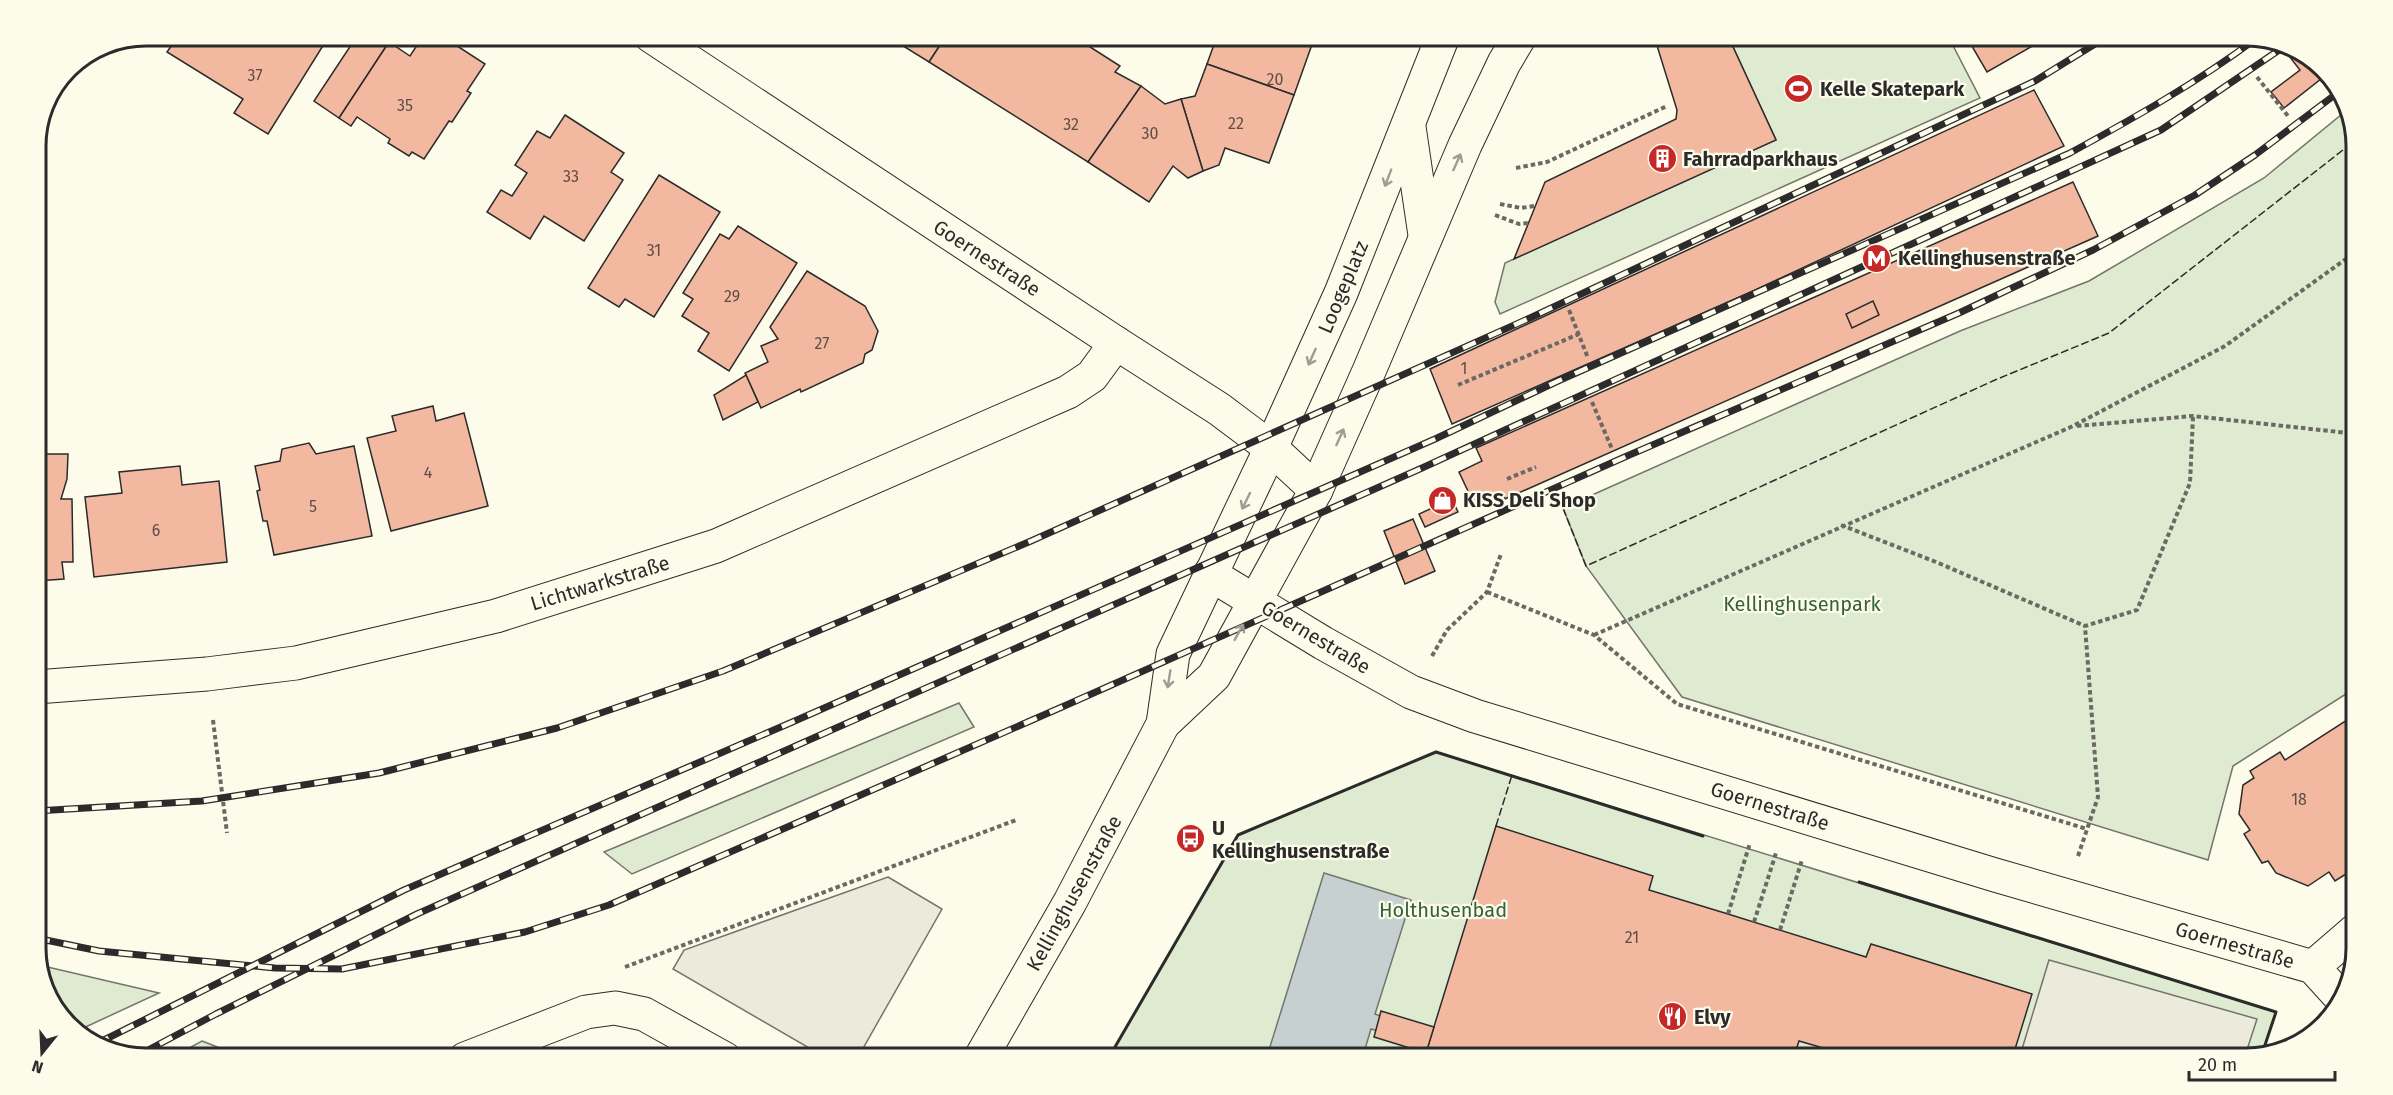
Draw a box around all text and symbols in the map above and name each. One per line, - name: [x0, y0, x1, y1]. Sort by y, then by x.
- house number: 37: [247, 66, 263, 85]
- house number: 20: [1267, 70, 1283, 89]
- sports icon: Kelle Skatepark: [1783, 73, 1815, 105]
- place label: Kelle Skatepark: [1820, 77, 1965, 101]
- house number: 35: [397, 96, 413, 115]
- house number: 22: [1228, 114, 1244, 133]
- house number: 32: [1063, 115, 1079, 134]
- house number: 30: [1142, 124, 1159, 143]
- building icon: Fahrradparkhaus: [1646, 143, 1678, 175]
- place label: Fahrradparkhaus: [1683, 147, 1838, 171]
- one-way arrow: [1452, 154, 1463, 172]
- house number: 33: [563, 167, 579, 186]
- one-way arrow: [1381, 168, 1392, 187]
- street label: Goernestraße: [929, 215, 1045, 301]
- street label: Loogeplatz: [1313, 237, 1373, 337]
- house number: 31: [647, 241, 661, 260]
- metro station icon: Kellinghusenstraße: [1861, 242, 1893, 274]
- place label: Kellinghusenstraße: [1898, 246, 2075, 270]
- house number: 29: [724, 287, 740, 306]
- house number: 27: [815, 334, 829, 353]
- one-way arrow: [1305, 348, 1317, 366]
- house number: 1: [1461, 359, 1467, 378]
- one-way arrow: [1334, 428, 1346, 446]
- house number: 4: [424, 463, 433, 482]
- shop icon: KISS Deli Shop: [1426, 484, 1458, 516]
- place label: KISS Deli Shop: [1463, 488, 1596, 512]
- one-way arrow: [1239, 491, 1251, 509]
- house number: 5: [309, 497, 317, 516]
- house number: 6: [152, 521, 160, 540]
- street label: Lichtwarkstraße: [528, 550, 672, 616]
- park label: Kellinghusenpark: [1723, 592, 1882, 616]
- street label: Goernestraße: [1257, 595, 1375, 679]
- one-way arrow: [1234, 623, 1245, 641]
- one-way arrow: [1164, 669, 1175, 689]
- street label: Goernestraße: [1708, 777, 1832, 835]
- house number: 18: [2291, 790, 2307, 809]
- street label: Kellinghusenstraße: [1021, 811, 1127, 975]
- place label: U Kellinghusenstraße: [1212, 816, 1389, 863]
- bus stop icon: U Kellinghusenstraße: [1175, 823, 1207, 855]
- park label: Holthusenbad: [1379, 898, 1507, 922]
- street label: Goernestraße: [2173, 917, 2297, 973]
- house number: 21: [1625, 928, 1639, 947]
- restaurant icon: Elvy: [1657, 1001, 1689, 1033]
- place label: Elvy: [1694, 1005, 1731, 1029]
- north arrow: [12, 1023, 72, 1083]
- scale bar: [2189, 1044, 2334, 1082]
- text: 20 m: [2198, 1054, 2237, 1076]
- text: N: [30, 1056, 45, 1077]

